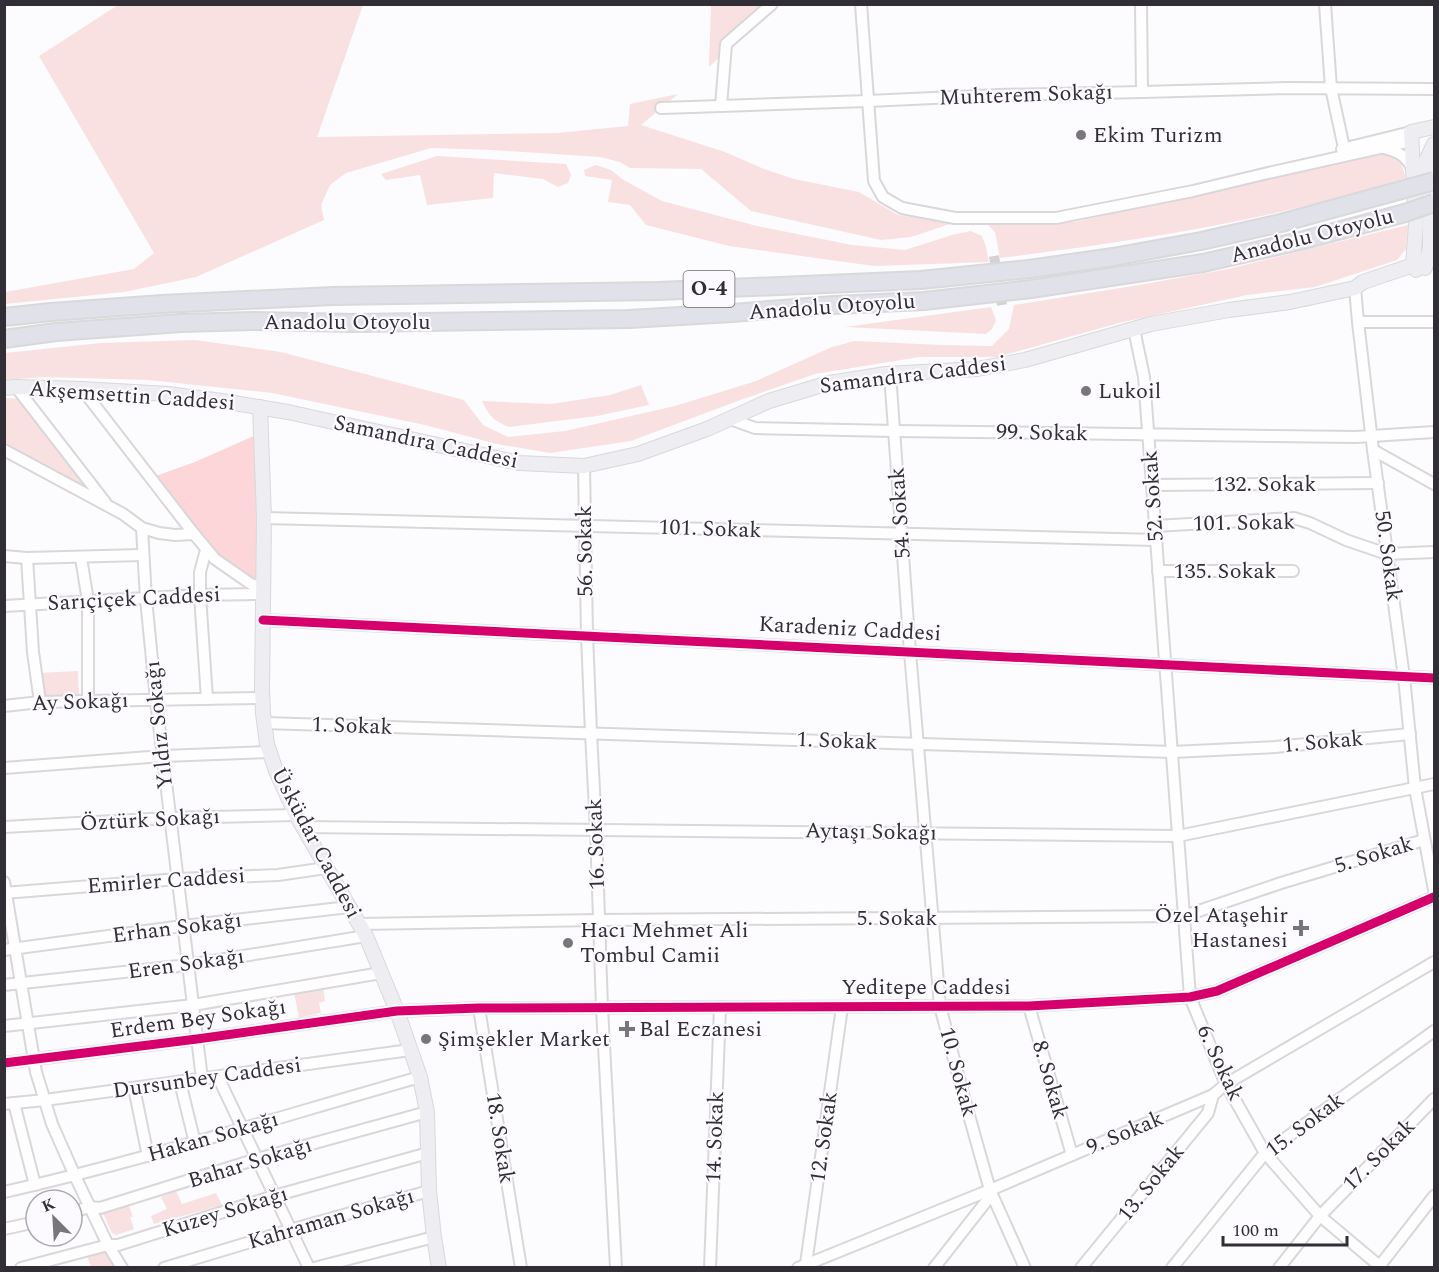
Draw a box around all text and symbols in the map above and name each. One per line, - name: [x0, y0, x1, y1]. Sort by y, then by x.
- street label: Muhterem Sokağı: [938, 75, 1114, 115]
- place label: Ekim Turizm: [1093, 119, 1223, 152]
- marker: Ekim Turizm: [1074, 128, 1088, 142]
- street label: Anadolu Otoyolu: [1227, 200, 1397, 272]
- road number: O-4: [684, 271, 734, 307]
- street label: Anadolu Otoyolu: [747, 285, 917, 329]
- street label: Anadolu Otoyolu: [263, 306, 431, 339]
- street label: Samandıra Caddesi: [818, 347, 1008, 403]
- street label: Akşemsettin Caddesi: [28, 372, 236, 420]
- place label: Lukoil: [1098, 375, 1161, 408]
- marker: Lukoil: [1079, 384, 1093, 398]
- street label: Samandıra Caddesi: [331, 406, 521, 478]
- street label: 99. Sokak: [996, 416, 1088, 450]
- street label: 52. Sokak: [1133, 449, 1173, 543]
- street label: 54. Sokak: [880, 466, 920, 560]
- street label: 132. Sokak: [1214, 468, 1316, 501]
- street label: 56. Sokak: [568, 505, 602, 597]
- street label: 101. Sokak: [1192, 506, 1296, 540]
- street label: 50. Sokak: [1365, 508, 1411, 604]
- street label: 101. Sokak: [658, 511, 762, 547]
- street label: 135. Sokak: [1174, 555, 1276, 588]
- street label: Sarıçiçek Caddesi: [47, 578, 221, 620]
- street label: Karadeniz Caddesi: [758, 608, 942, 650]
- street label: Yıldız Sokağı: [136, 659, 182, 791]
- street label: Ay Sokağı: [31, 684, 129, 720]
- street label: 1. Sokak: [311, 708, 393, 744]
- street label: 1. Sokak: [1281, 722, 1365, 762]
- street label: 1. Sokak: [796, 723, 878, 759]
- street label: Üsküdar Caddesi: [262, 762, 370, 924]
- street label: 16. Sokak: [578, 798, 614, 890]
- street label: Öztürk Sokağı: [79, 800, 221, 840]
- street label: Aytaşı Sokağı: [805, 814, 937, 850]
- street label: 5. Sokak: [1331, 827, 1417, 883]
- street label: Emirler Caddesi: [86, 859, 246, 903]
- place label: Özel Ataşehir Hastanesi: [1154, 899, 1288, 957]
- street label: 5. Sokak: [857, 902, 937, 935]
- street label: Erhan Sokağı: [110, 904, 244, 952]
- place label: Hacı Mehmet Ali Tombul Camii: [580, 914, 749, 972]
- marker: Özel Ataşehir Hastanesi: [1292, 919, 1310, 937]
- marker: Hacı Mehmet Ali Tombul Camii: [561, 936, 575, 950]
- street label: Eren Sokağı: [126, 939, 246, 989]
- street label: Yeditepe Caddesi: [841, 971, 1011, 1004]
- street label: Erdem Bey Sokağı: [108, 990, 288, 1048]
- place label: Bal Eczanesi: [639, 1013, 762, 1046]
- street label: 6. Sokak: [1188, 1019, 1252, 1107]
- marker: Bal Eczanesi: [620, 1022, 634, 1036]
- place label: Şimşekler Market: [438, 1023, 610, 1056]
- street label: 10. Sokak: [930, 1023, 986, 1121]
- marker: Şimşekler Market: [419, 1032, 433, 1046]
- street label: 8. Sokak: [1023, 1037, 1077, 1123]
- street label: Dursunbey Caddesi: [111, 1048, 303, 1108]
- street label: 15. Sokak: [1258, 1084, 1352, 1166]
- street label: 12. Sokak: [801, 1089, 847, 1185]
- street label: 18. Sokak: [477, 1090, 523, 1186]
- street label: 14. Sokak: [697, 1091, 733, 1183]
- street label: 9. Sokak: [1081, 1102, 1169, 1164]
- street label: Hakan Sokağı: [144, 1103, 282, 1171]
- street label: 17. Sokak: [1335, 1111, 1423, 1199]
- street label: Bahar Sokağı: [184, 1128, 316, 1198]
- street label: 13. Sokak: [1109, 1137, 1193, 1229]
- street label: Kuzey Sokağı: [158, 1177, 292, 1247]
- street label: Kahraman Sokağı: [244, 1179, 418, 1259]
- north arrow: [24, 1188, 84, 1248]
- text: K: [38, 1191, 59, 1219]
- scale bar: [1223, 1209, 1348, 1247]
- text: 100 m: [1232, 1217, 1279, 1244]

